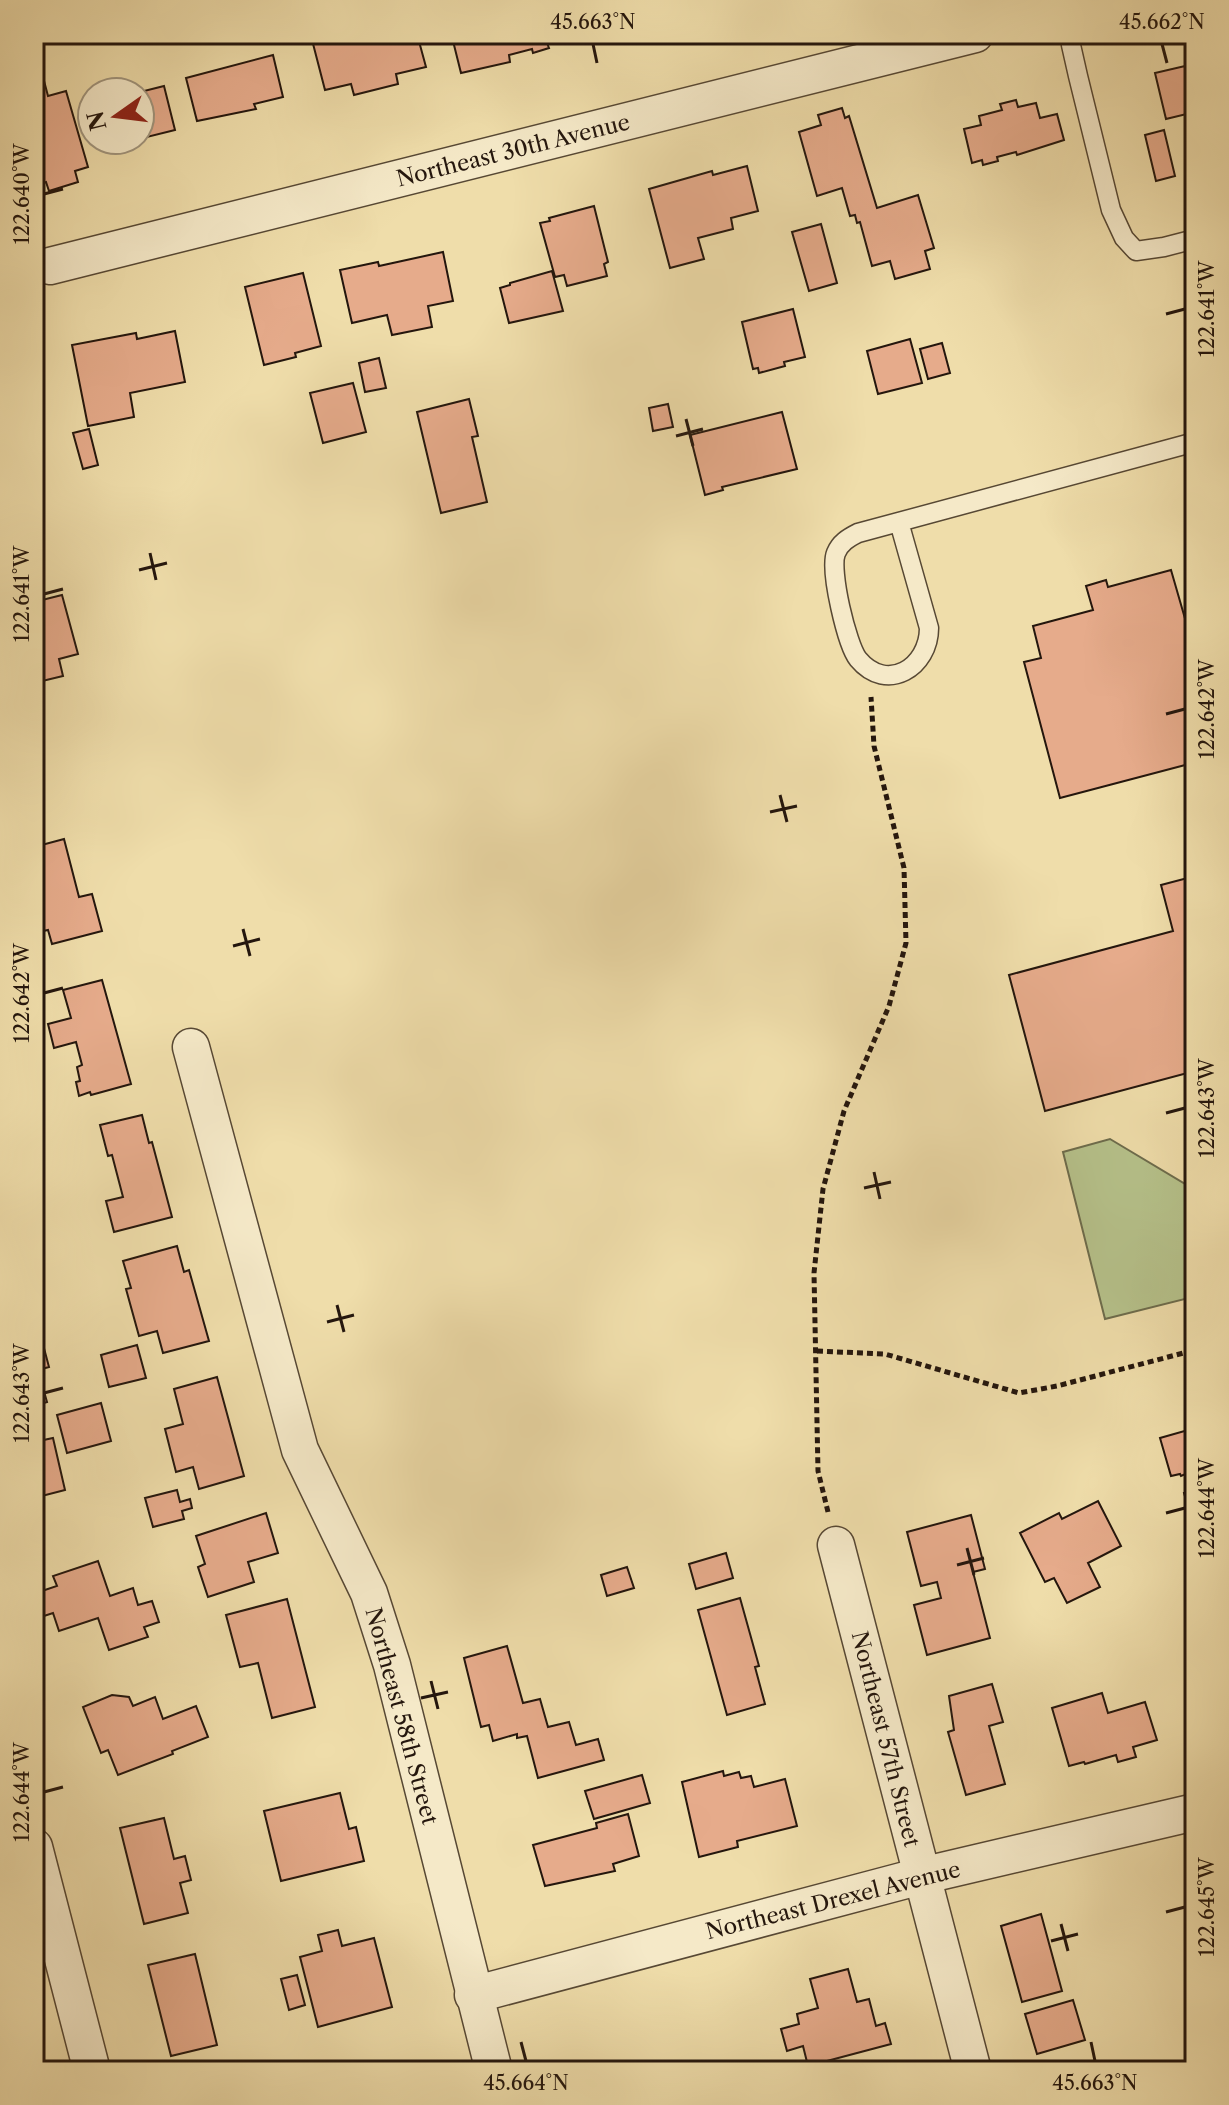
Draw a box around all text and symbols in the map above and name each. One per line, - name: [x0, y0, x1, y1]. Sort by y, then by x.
- text: 45.663°N: [550, 10, 636, 34]
- text: 45.662°N: [1119, 10, 1205, 34]
- north arrow: [76, 76, 156, 156]
- text: N: [82, 108, 112, 133]
- street label: Northeast 30th Avenue: [394, 108, 633, 193]
- text: 122.640°W: [10, 142, 34, 245]
- text: 122.641°W: [1195, 260, 1219, 357]
- text: 122.641°W: [10, 545, 34, 642]
- text: 122.642°W: [1195, 658, 1219, 759]
- text: 122.642°W: [10, 942, 34, 1043]
- text: 122.643°W: [1195, 1057, 1219, 1158]
- text: 122.643°W: [10, 1342, 34, 1443]
- text: 122.644°W: [1195, 1457, 1219, 1558]
- street label: Northeast 58th Street: [360, 1605, 444, 1828]
- street label: Northeast 57th Street: [846, 1628, 925, 1850]
- text: 122.644°W: [10, 1741, 34, 1842]
- street label: Northeast Drexel Avenue: [703, 1856, 963, 1945]
- text: 122.645°W: [1195, 1856, 1219, 1957]
- text: 45.664°N: [483, 2071, 569, 2095]
- text: 45.663°N: [1052, 2071, 1138, 2095]

